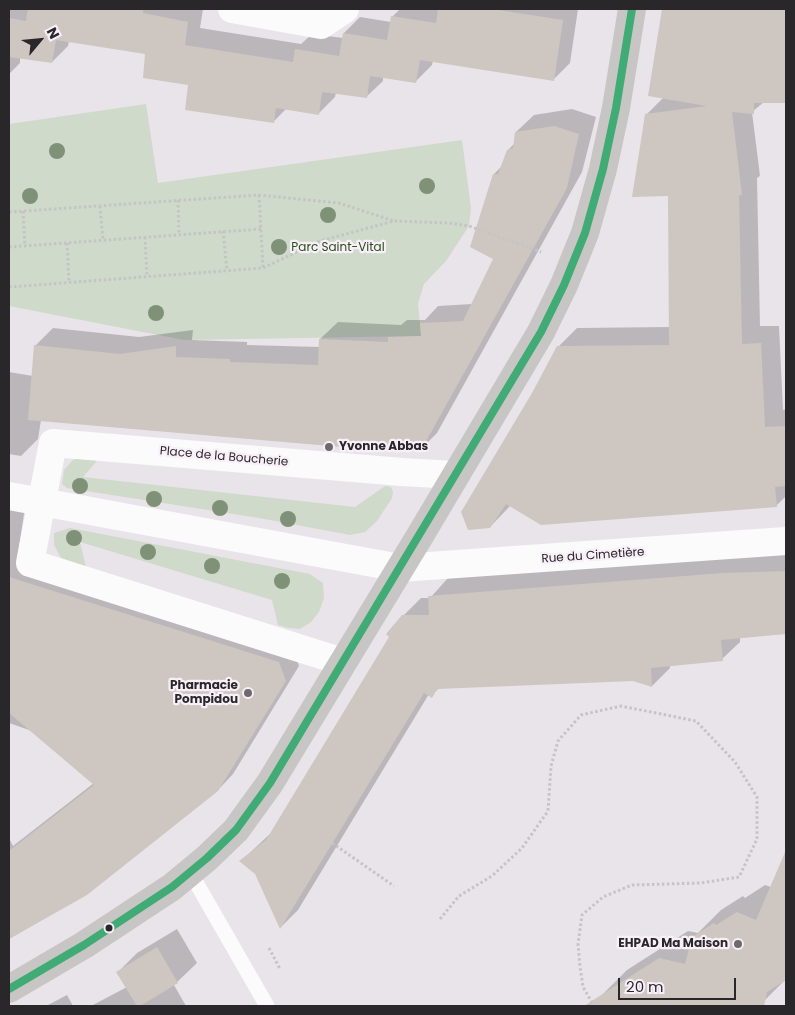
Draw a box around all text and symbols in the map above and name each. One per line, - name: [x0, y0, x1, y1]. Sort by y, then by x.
- north arrow: [15, 15, 65, 65]
- text: N: [42, 24, 65, 42]
- park label: Parc Saint-Vital: [291, 241, 385, 255]
- place label: Yvonne Abbas: [339, 440, 428, 454]
- marker: Yvonne Abbas: [323, 441, 335, 453]
- street label: Place de la Boucherie: [159, 444, 289, 470]
- street label: Rue du Cimetière: [541, 545, 645, 567]
- place label: Pharmacie Pompidou: [170, 679, 238, 707]
- marker: Pharmacie Pompidou: [242, 687, 254, 699]
- unlabelled marker: [104, 923, 114, 933]
- place label: EHPAD Ma Maison: [618, 937, 728, 951]
- marker: EHPAD Ma Maison: [732, 938, 744, 950]
- scale bar: [620, 968, 738, 1000]
- text: 20 m: [626, 976, 664, 997]

